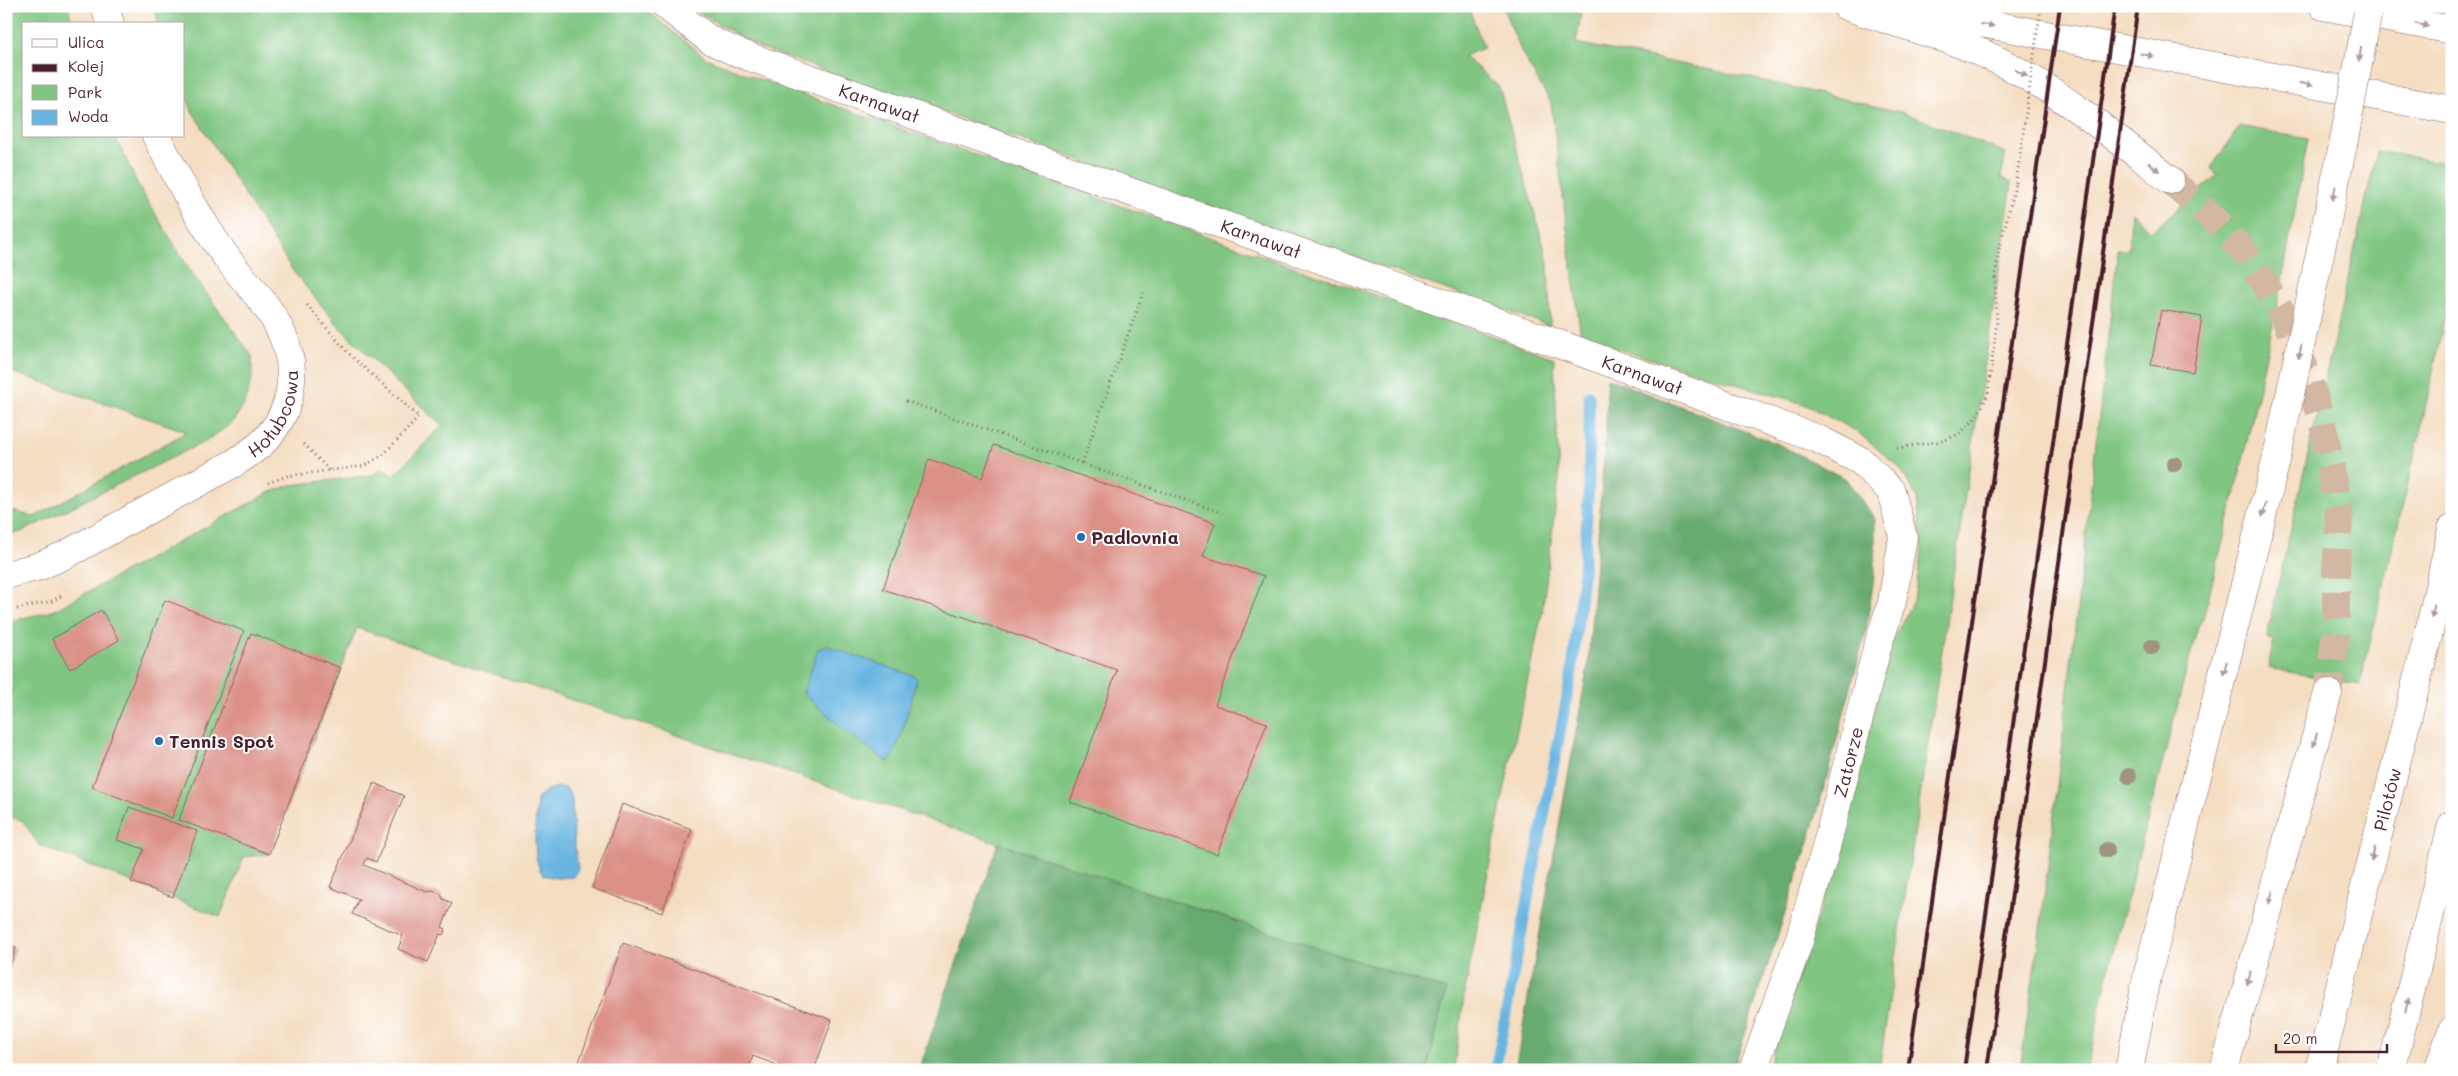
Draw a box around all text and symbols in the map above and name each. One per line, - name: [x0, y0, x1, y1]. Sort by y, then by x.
- one-way arrow: [1979, 21, 1995, 29]
- one-way arrow: [2415, 21, 2430, 29]
- legend: [22, 22, 185, 138]
- text: Ulica: [68, 32, 105, 52]
- one-way arrow: [2356, 47, 2364, 63]
- one-way arrow: [2139, 51, 2155, 59]
- text: Kolej: [68, 56, 104, 76]
- one-way arrow: [2015, 69, 2028, 78]
- street label: Karnawał: [836, 78, 923, 128]
- one-way arrow: [2299, 80, 2314, 88]
- text: Park: [68, 82, 102, 102]
- text: Woda: [68, 106, 109, 126]
- one-way arrow: [2147, 162, 2160, 173]
- one-way arrow: [2329, 185, 2337, 201]
- street label: Karnawał: [1217, 213, 1304, 264]
- one-way arrow: [2296, 344, 2304, 359]
- street label: Karnawał: [1599, 349, 1686, 400]
- street label: Hołubcowa: [242, 370, 303, 463]
- one-way arrow: [2260, 503, 2268, 518]
- place label: Padlovnia: [1091, 525, 1179, 549]
- marker: Padlovnia: [1075, 531, 1087, 543]
- one-way arrow: [2429, 604, 2437, 619]
- one-way arrow: [2221, 661, 2229, 676]
- street label: Zatorze: [1828, 724, 1868, 800]
- place label: Tennis Spot: [169, 729, 274, 753]
- one-way arrow: [2310, 733, 2318, 748]
- marker: Tennis Spot: [153, 735, 165, 747]
- street label: Pilotów: [2367, 765, 2406, 834]
- one-way arrow: [2369, 846, 2377, 861]
- one-way arrow: [2267, 889, 2275, 904]
- one-way arrow: [2245, 971, 2253, 986]
- one-way arrow: [2403, 998, 2411, 1013]
- scale bar: [2276, 1021, 2387, 1053]
- text: 20 m: [2283, 1028, 2317, 1048]

